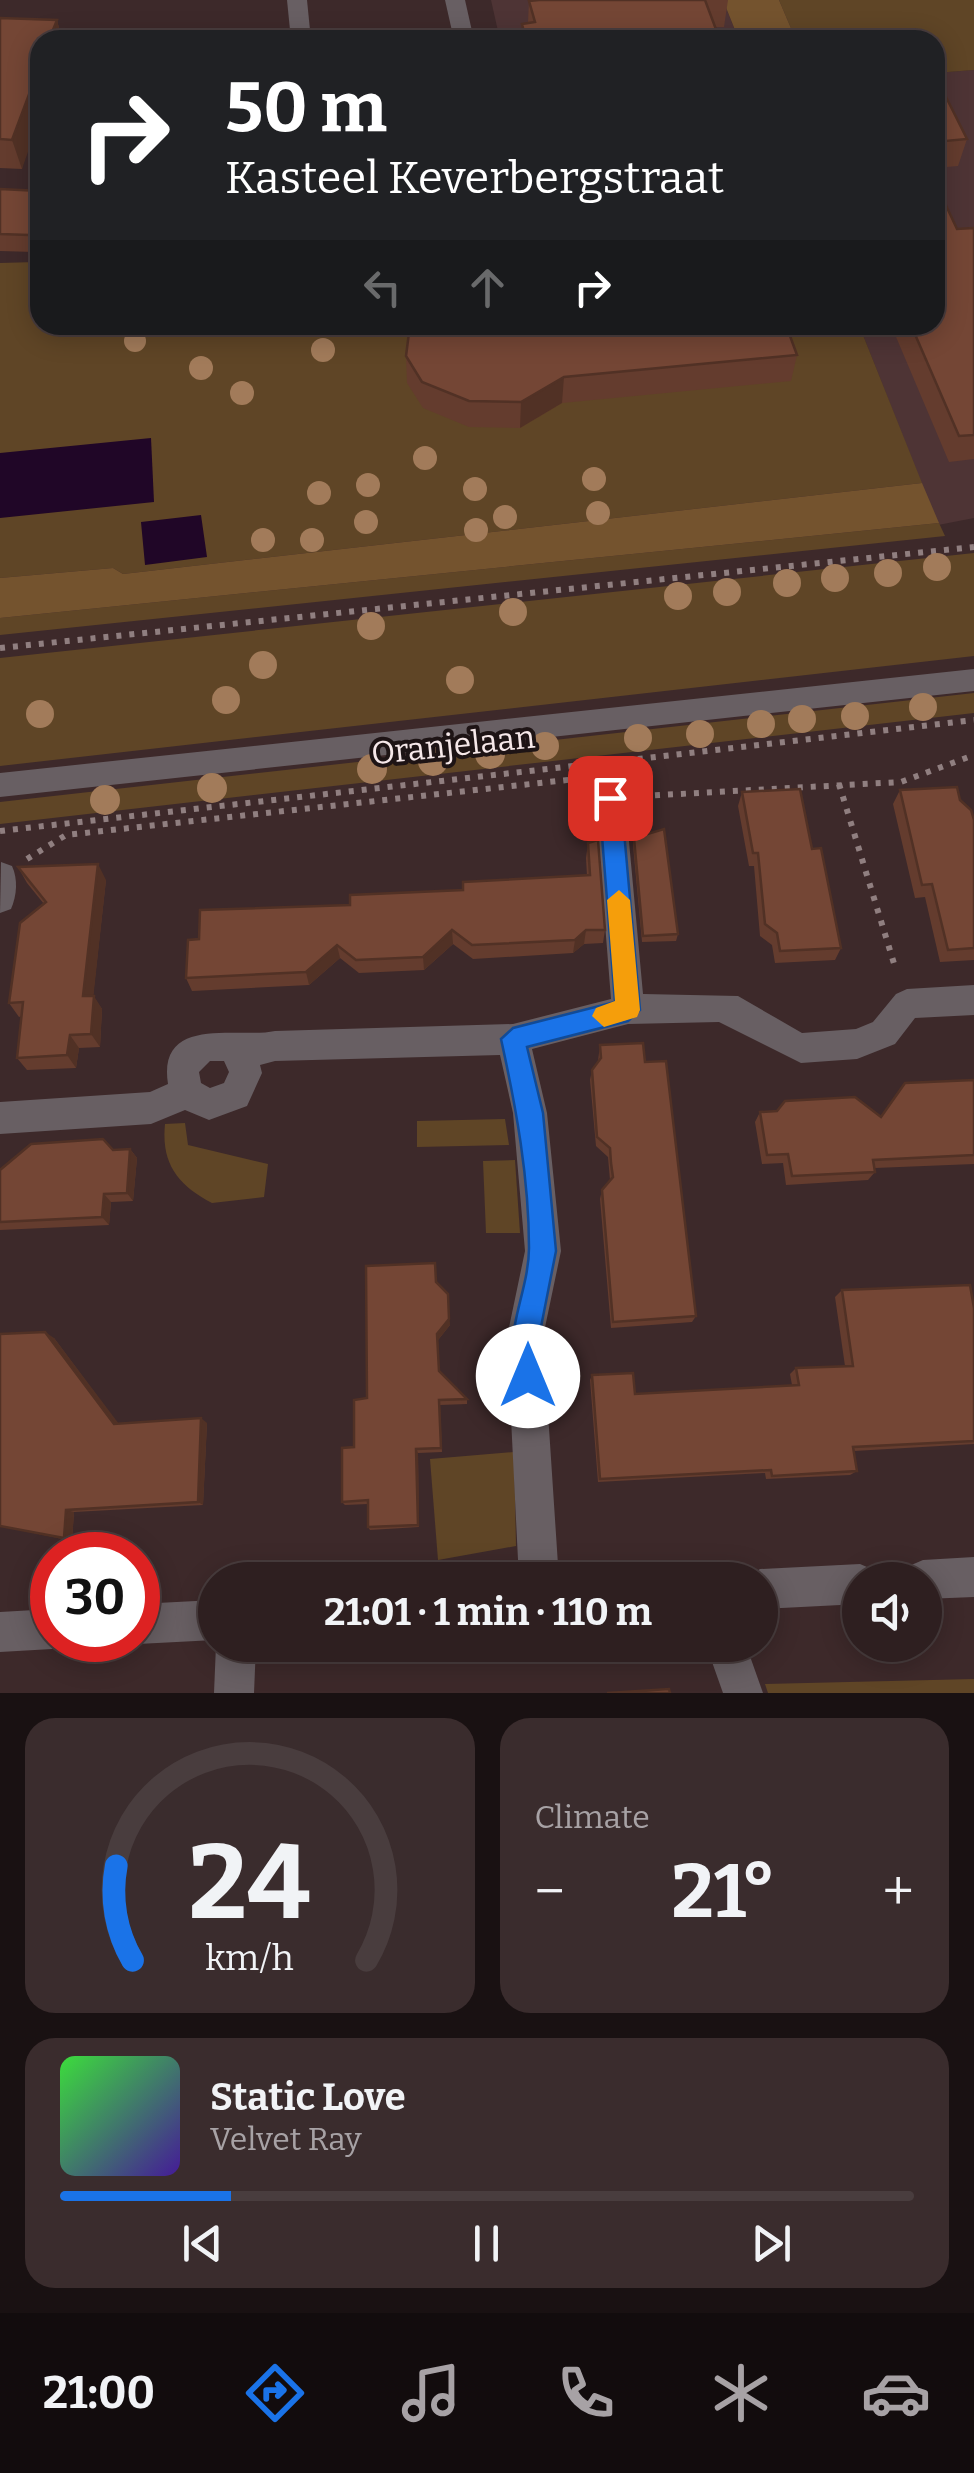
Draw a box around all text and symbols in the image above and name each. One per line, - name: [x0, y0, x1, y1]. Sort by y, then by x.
- text: 50 m: [225, 66, 387, 150]
- icon: right: [60, 70, 190, 200]
- text: Kasteel Keverbergstraat: [225, 151, 724, 205]
- icon: left: [355, 260, 410, 315]
- icon: ahead: [460, 260, 515, 315]
- icon: right: [565, 260, 620, 315]
- street label: Oranjelaan: [369, 718, 537, 772]
- pin: [568, 756, 653, 841]
- icon: arrive: [583, 771, 638, 826]
- position arrow: [476, 1324, 580, 1428]
- speed limit sign: 30: [30, 1532, 160, 1662]
- map controls: [842, 1562, 942, 1662]
- button: sound: [842, 1562, 942, 1662]
- text: 21:01 · 1 min · 110 m: [324, 1589, 652, 1635]
- text: Climate: [535, 1798, 650, 1836]
- text: 24: [189, 1821, 311, 1946]
- text: 21°: [671, 1847, 776, 1937]
- text: −: [535, 1859, 565, 1925]
- text: +: [883, 1859, 914, 1925]
- text: km/h: [206, 1937, 294, 1979]
- text: Static Love: [210, 2074, 406, 2120]
- text: Velvet Ray: [210, 2120, 362, 2158]
- icon: previous: [175, 2216, 230, 2271]
- icon: pause: [459, 2216, 514, 2271]
- icon: next: [744, 2216, 799, 2271]
- icon: directions: [240, 2358, 310, 2428]
- icon: music: [396, 2358, 466, 2428]
- icon: phone: [551, 2358, 621, 2428]
- icon: climate: [706, 2358, 776, 2428]
- icon: car: [861, 2358, 931, 2428]
- text: 21:00: [43, 2366, 155, 2420]

